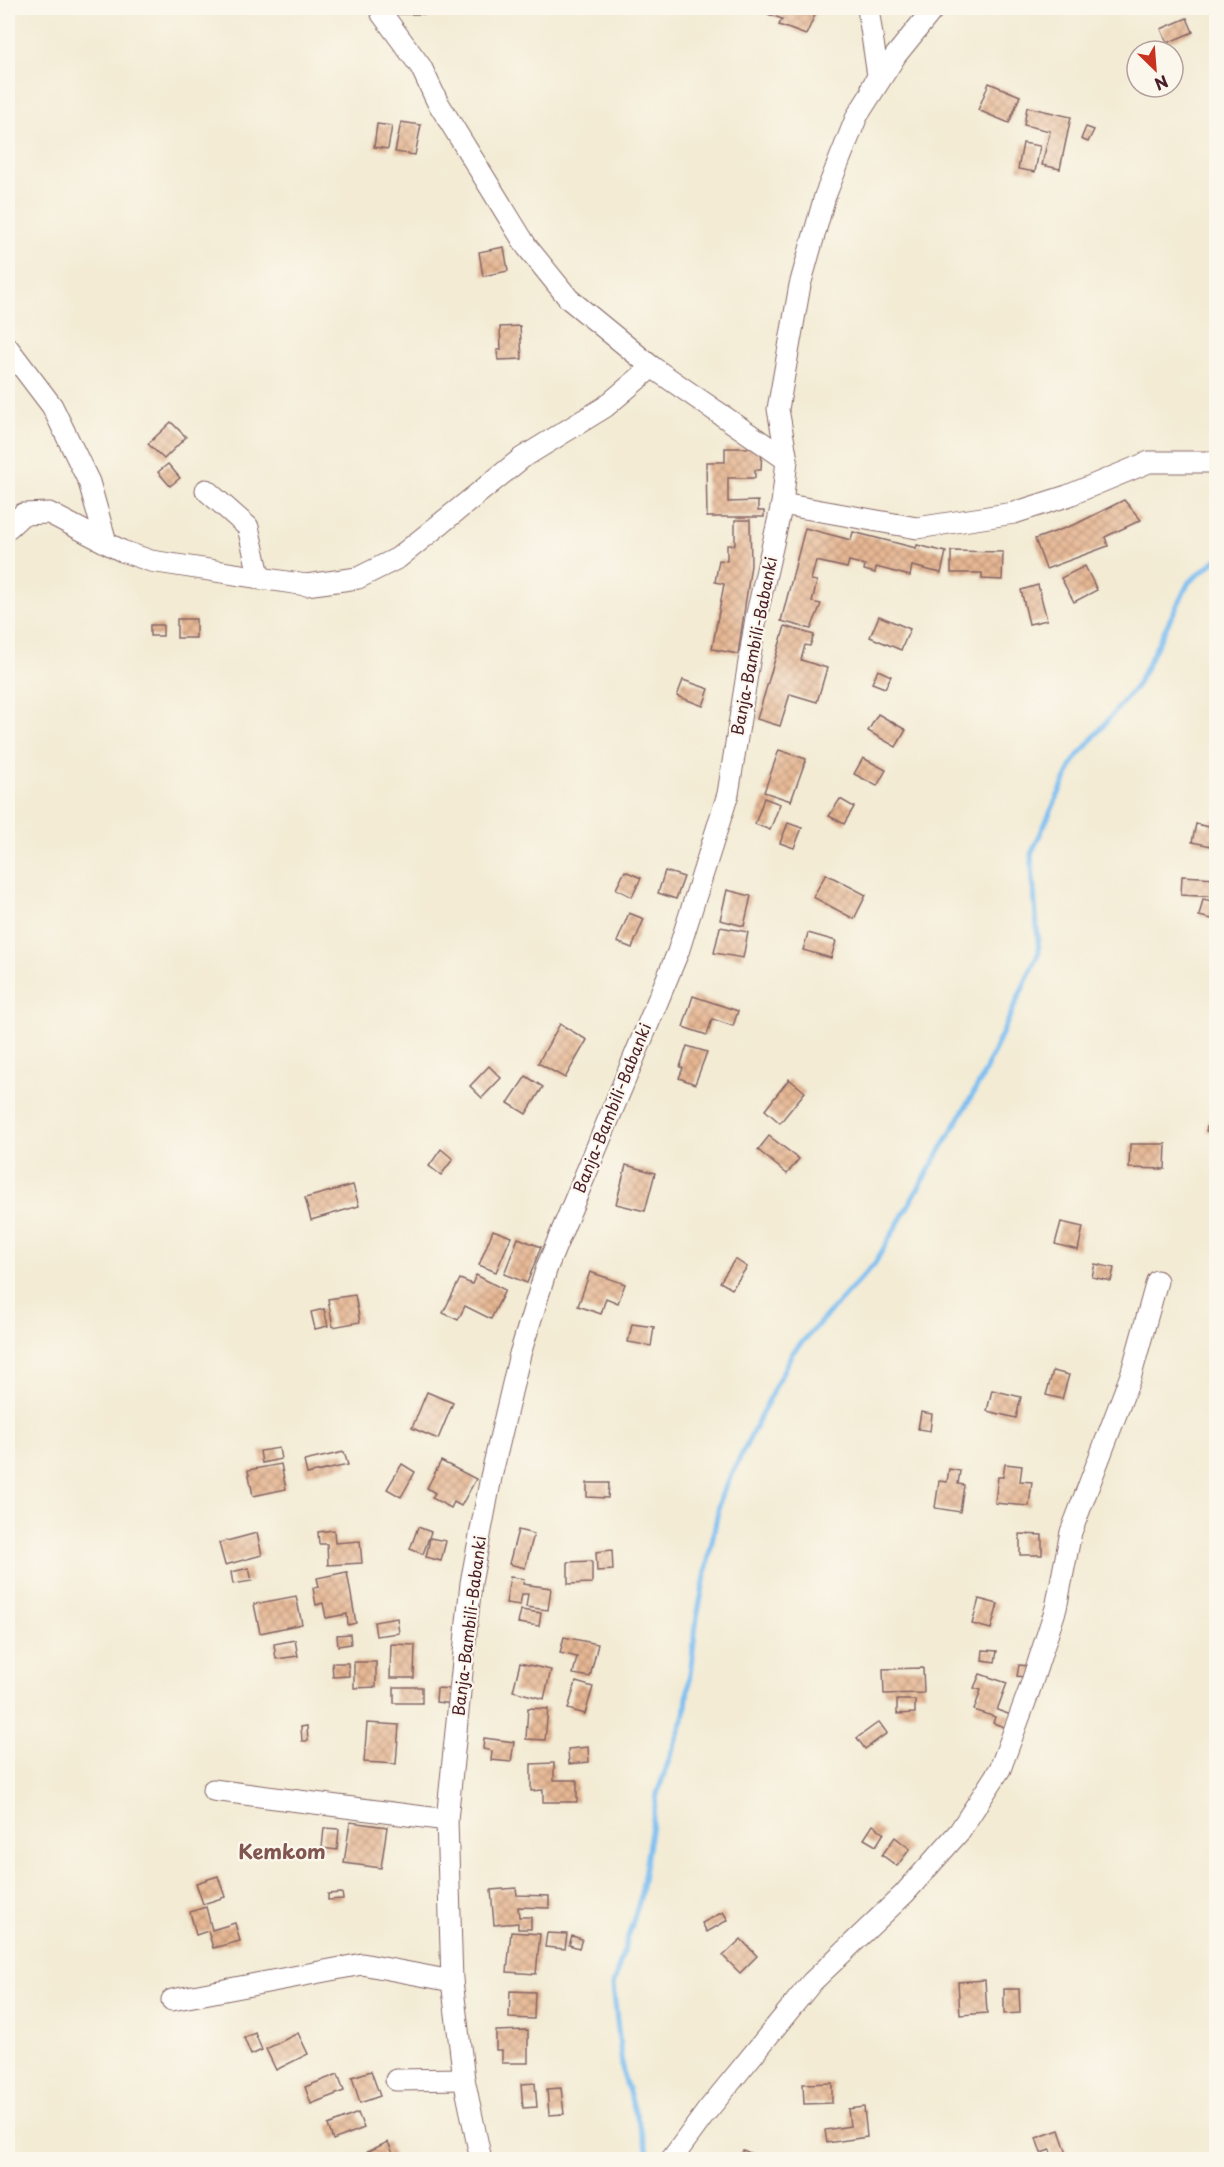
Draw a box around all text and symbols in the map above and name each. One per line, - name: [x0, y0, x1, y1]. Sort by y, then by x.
- north arrow: [1125, 39, 1185, 99]
- text: N: [1151, 70, 1173, 97]
- street label: Banja-Bambili-Babanki: [724, 554, 782, 737]
- street label: Banja-Bambili-Babanki: [566, 1019, 656, 1196]
- street label: Banja-Bambili-Babanki: [445, 1534, 491, 1717]
- district label: Kemkom: [238, 1836, 326, 1866]

